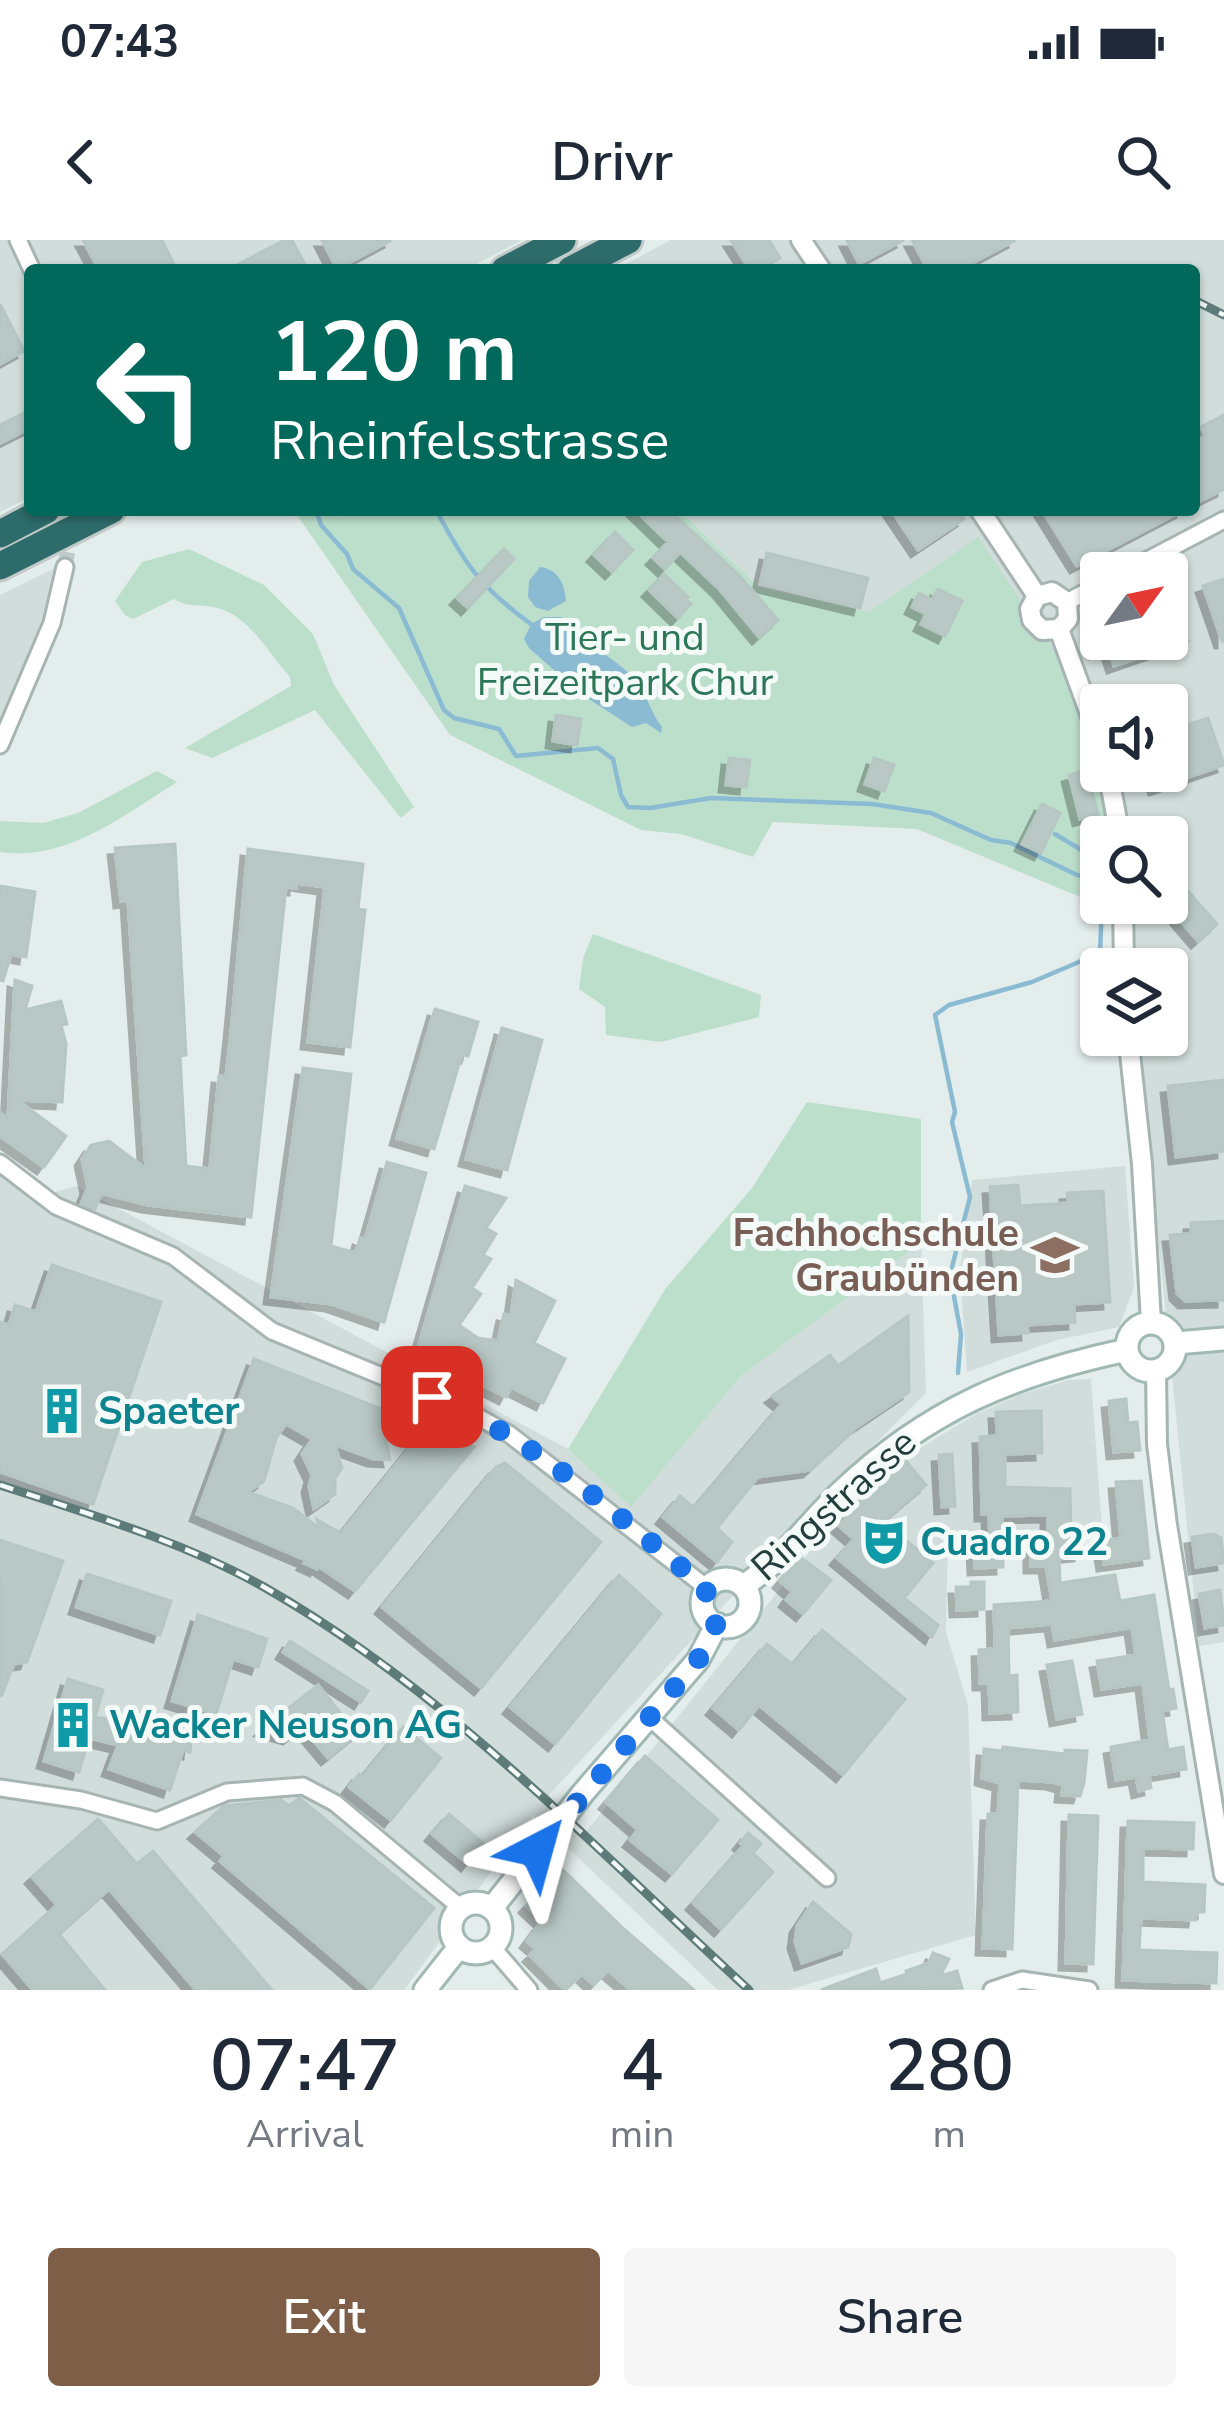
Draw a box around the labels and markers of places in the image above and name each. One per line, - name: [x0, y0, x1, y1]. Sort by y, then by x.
- place label: Fachhochschule Graubünden: [733, 1207, 1019, 1305]
- school or university icon: Fachhochschule Graubünden: [1030, 1230, 1080, 1280]
- pin: [381, 1346, 483, 1448]
- place label: Spaeter: [98, 1385, 240, 1438]
- building icon: Spaeter: [37, 1386, 87, 1436]
- place label: Cuadro 22: [920, 1516, 1108, 1569]
- theatre icon: Cuadro 22: [859, 1517, 909, 1567]
- place label: Wacker Neuson AG: [109, 1699, 462, 1752]
- building icon: Wacker Neuson AG: [48, 1700, 98, 1750]

